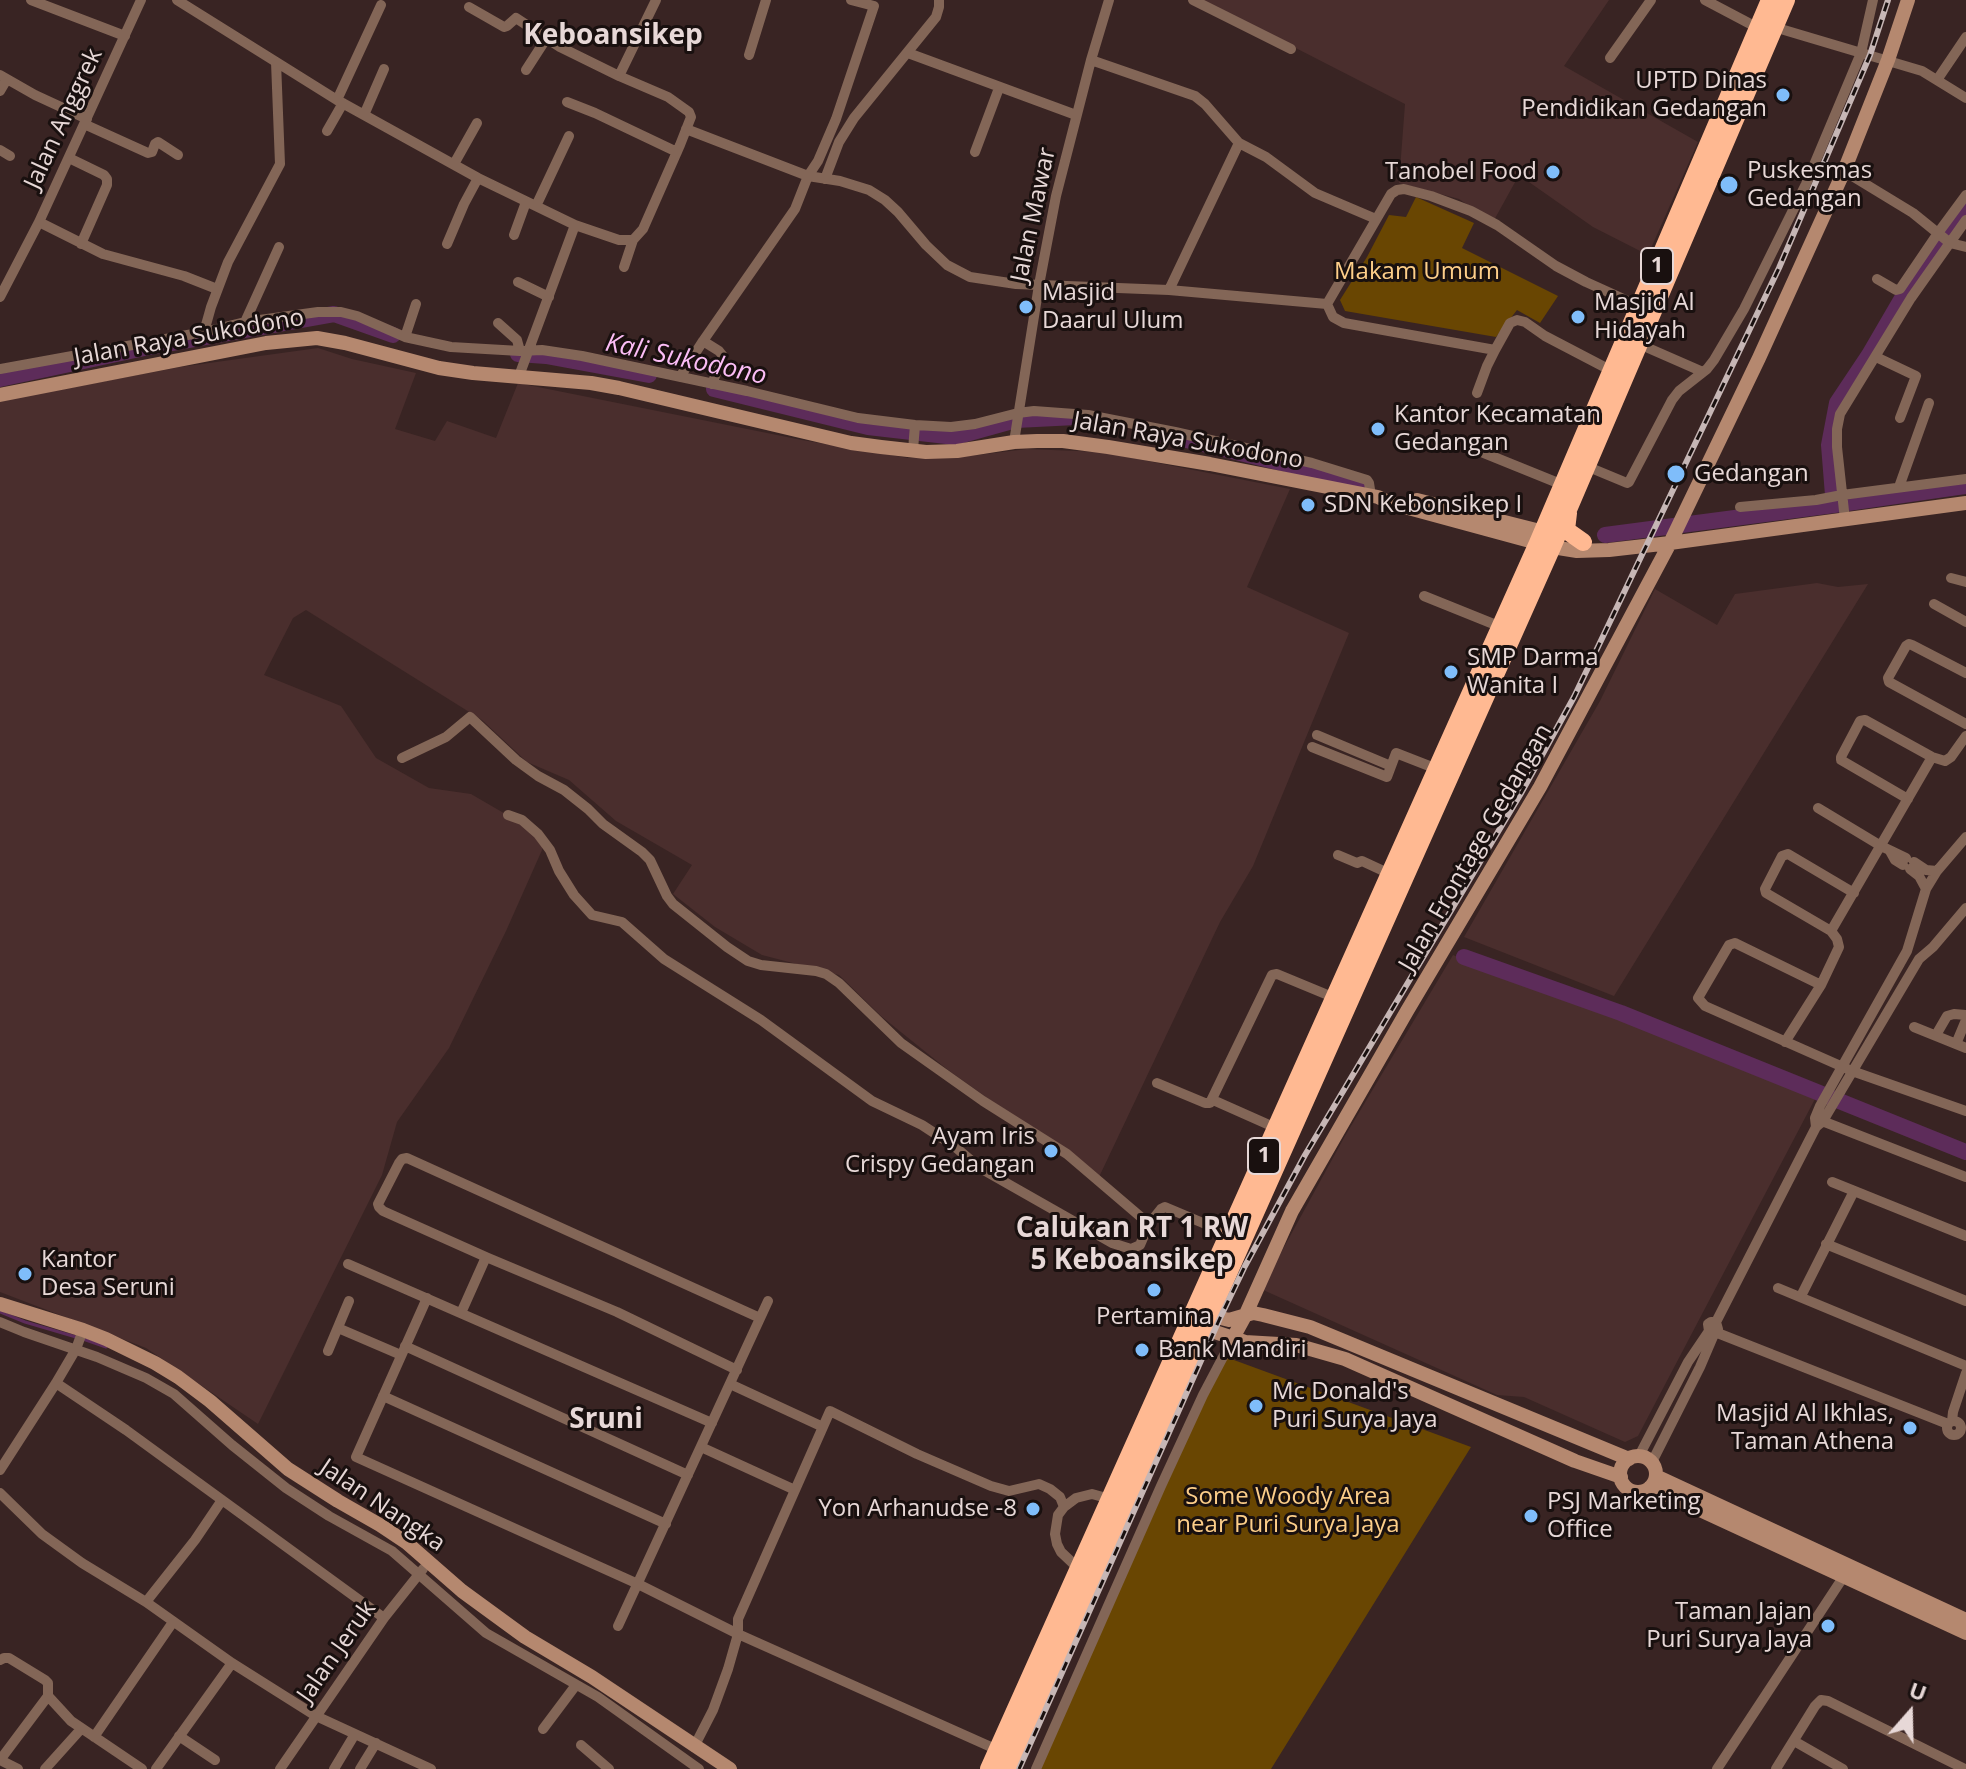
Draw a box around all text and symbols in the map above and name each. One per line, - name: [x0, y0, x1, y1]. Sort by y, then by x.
- district label: Keboansikep: [523, 19, 703, 53]
- street label: Jalan Anggrek: [19, 44, 109, 194]
- place label: UPTD Dinas Pendidikan Gedangan: [1521, 67, 1767, 123]
- marker: UPTD Dinas Pendidikan Gedangan: [1774, 86, 1792, 104]
- street label: Jalan Mawar: [1006, 145, 1062, 285]
- place label: Puskesmas Gedangan: [1747, 157, 1872, 213]
- place label: Tanobel Food: [1385, 158, 1537, 186]
- marker: Tanobel Food: [1544, 163, 1562, 181]
- marker: Puskesmas Gedangan: [1718, 174, 1740, 196]
- road number: 1: [1641, 248, 1673, 284]
- park label: Makam Umum: [1334, 258, 1500, 286]
- place label: Masjid Daarul Ulum: [1042, 279, 1183, 335]
- place label: Masjid Al Hidayah: [1594, 289, 1695, 345]
- marker: Masjid Daarul Ulum: [1017, 298, 1035, 316]
- street label: Jalan Raya Sukodono: [72, 304, 306, 372]
- marker: Masjid Al Hidayah: [1569, 308, 1587, 326]
- water label: Kali Sukodono: [603, 328, 769, 392]
- place label: Kantor Kecamatan Gedangan: [1394, 401, 1601, 457]
- street label: Jalan Raya Sukodono: [1071, 407, 1305, 475]
- marker: Kantor Kecamatan Gedangan: [1369, 420, 1387, 438]
- place label: Gedangan: [1694, 460, 1809, 488]
- marker: Gedangan: [1665, 463, 1687, 485]
- place label: SDN Kebonsikep I: [1324, 491, 1522, 519]
- marker: SDN Kebonsikep I: [1299, 496, 1317, 514]
- place label: SMP Darma Wanita I: [1467, 644, 1599, 700]
- marker: SMP Darma Wanita I: [1442, 663, 1460, 681]
- street label: Jalan Frontage Gedangan: [1393, 719, 1559, 977]
- place label: Ayam Iris Crispy Gedangan: [845, 1123, 1035, 1179]
- road number: 1: [1248, 1138, 1280, 1174]
- marker: Ayam Iris Crispy Gedangan: [1042, 1142, 1060, 1160]
- district label: Calukan RT 1 RW 5 Keboansikep: [1016, 1212, 1248, 1278]
- place label: Kantor Desa Seruni: [41, 1246, 175, 1302]
- marker: Kantor Desa Seruni: [16, 1265, 34, 1283]
- marker: Pertamina: [1145, 1281, 1163, 1299]
- place label: Pertamina: [1096, 1303, 1212, 1331]
- place label: Bank Mandiri: [1158, 1336, 1307, 1364]
- marker: Bank Mandiri: [1133, 1341, 1151, 1359]
- place label: Mc Donald's Puri Surya Jaya: [1272, 1378, 1438, 1434]
- marker: Mc Donald's Puri Surya Jaya: [1247, 1397, 1265, 1415]
- place label: Masjid Al Ikhlas, Taman Athena: [1716, 1400, 1894, 1456]
- district label: Sruni: [569, 1403, 643, 1437]
- marker: Masjid Al Ikhlas, Taman Athena: [1901, 1419, 1919, 1437]
- street label: Jalan Nangka: [314, 1453, 450, 1559]
- park label: Some Woody Area near Puri Surya Jaya: [1176, 1483, 1400, 1539]
- place label: PSJ Marketing Office: [1547, 1488, 1700, 1544]
- place label: Yon Arhanudse -8: [818, 1495, 1017, 1523]
- marker: Yon Arhanudse -8: [1024, 1500, 1042, 1518]
- marker: PSJ Marketing Office: [1522, 1507, 1540, 1525]
- street label: Jalan Jeruk: [292, 1596, 382, 1708]
- place label: Taman Jajan Puri Surya Jaya: [1646, 1598, 1812, 1654]
- marker: Taman Jajan Puri Surya Jaya: [1819, 1617, 1837, 1635]
- north arrow: [1870, 1673, 1950, 1753]
- text: U: [1905, 1674, 1931, 1707]

